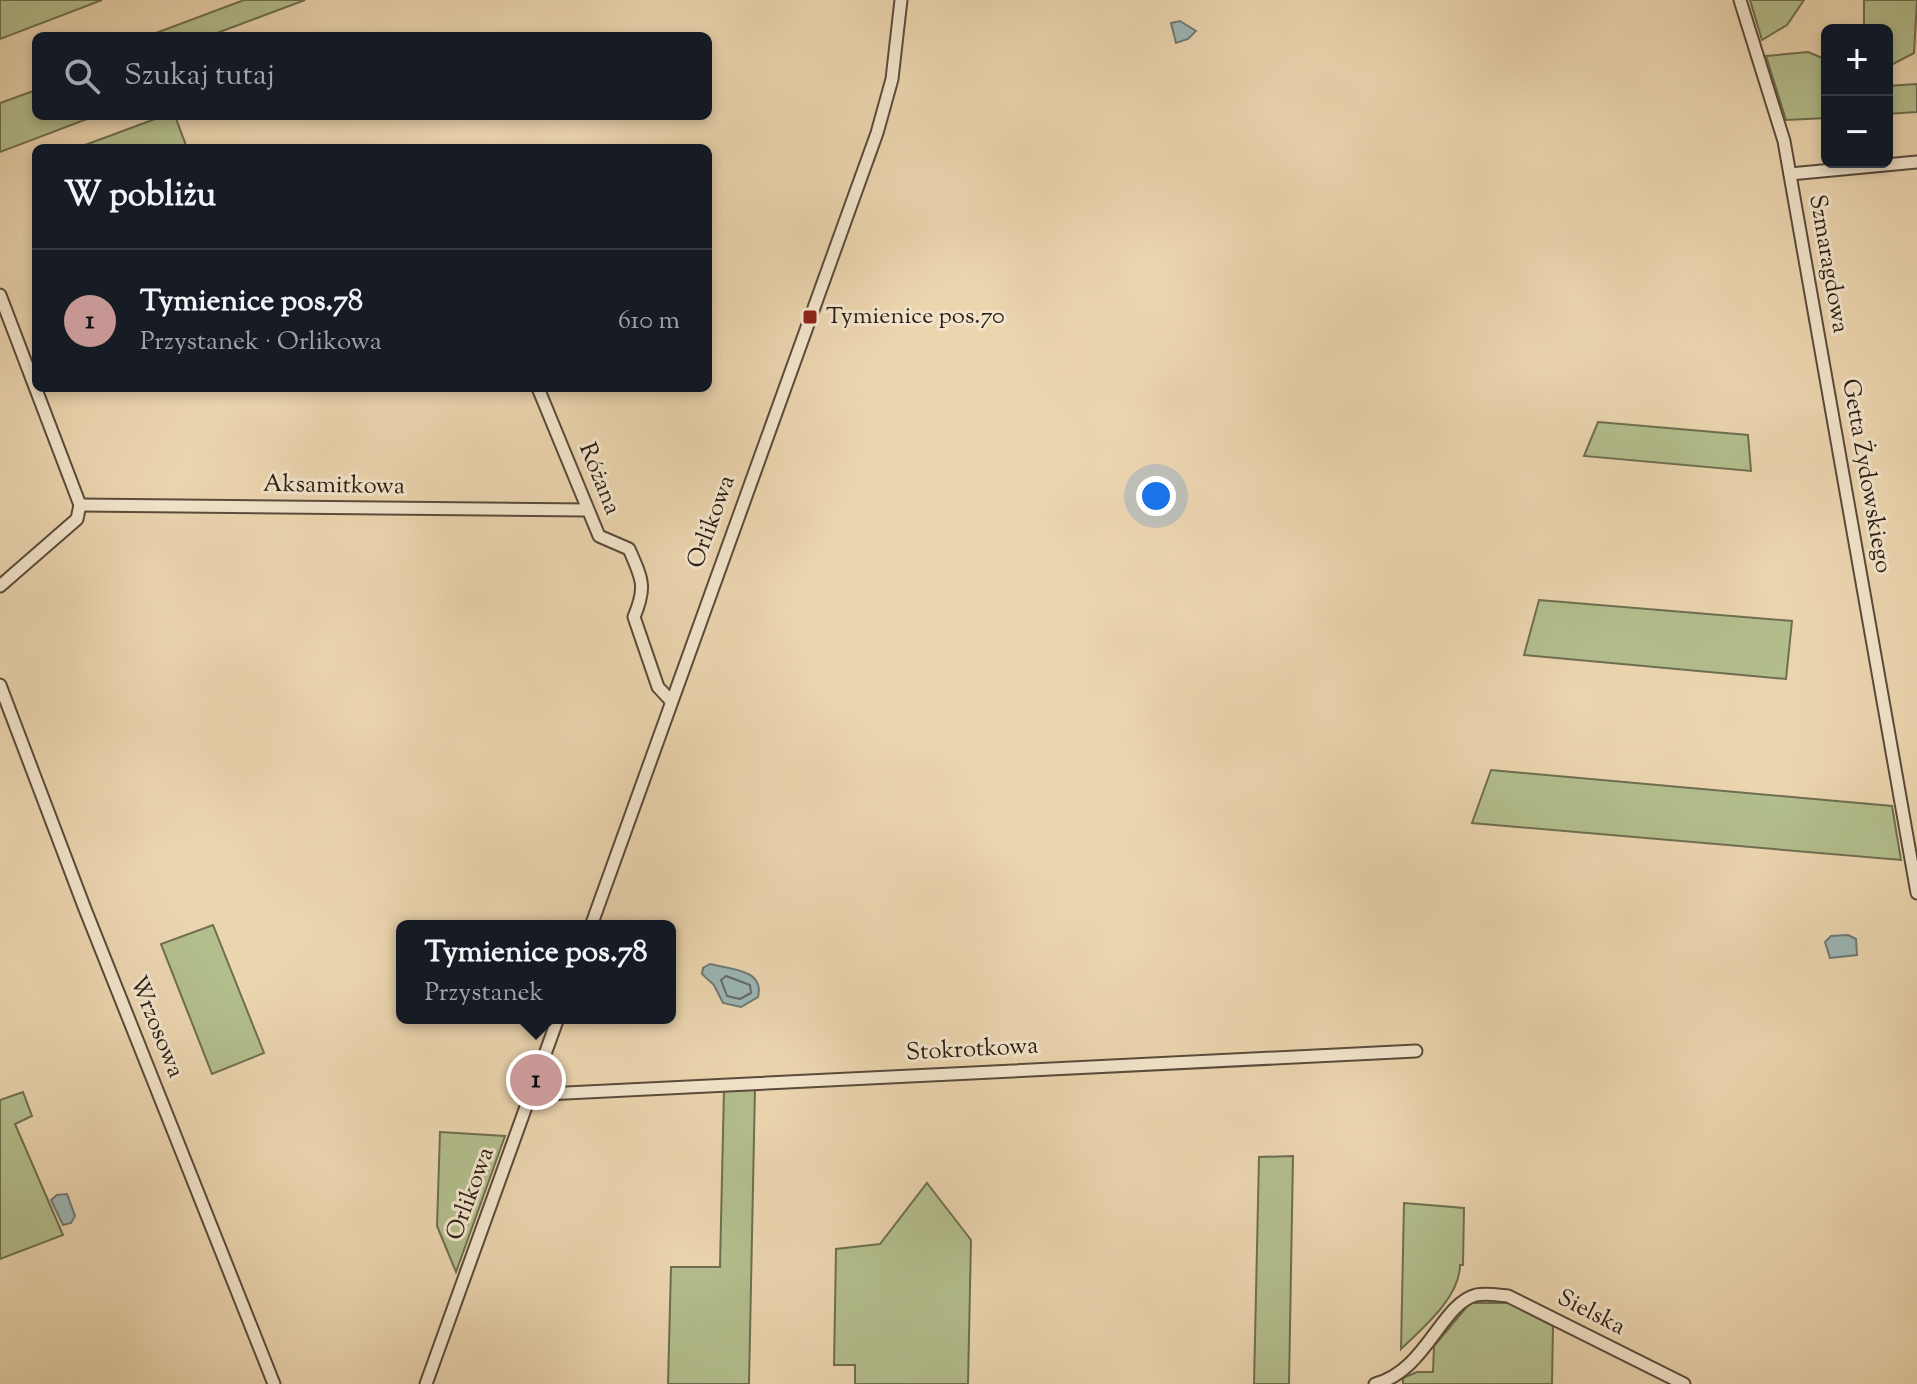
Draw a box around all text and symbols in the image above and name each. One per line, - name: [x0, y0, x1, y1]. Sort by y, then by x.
- map controls: [1821, 24, 1893, 168]
- button: +: [1821, 24, 1893, 96]
- search box: [32, 32, 712, 120]
- icon: search: [60, 54, 104, 98]
- text: Szukaj tutaj: [124, 55, 275, 98]
- button: −: [1821, 96, 1893, 168]
- text: W pobliżu: [64, 172, 216, 221]
- street label: Szmaragdowa: [1799, 192, 1857, 336]
- text: Tymienice pos.78: [140, 281, 363, 324]
- place label: Tymienice pos.70: [826, 300, 1005, 334]
- text: 1: [86, 303, 94, 340]
- text: 610 m: [618, 303, 680, 340]
- marker: Tymienice pos.70: [801, 308, 819, 326]
- text: Przystanek · Orlikowa: [140, 324, 382, 361]
- street label: Getta Żydowskiego: [1832, 376, 1900, 576]
- street label: Różana: [569, 438, 629, 520]
- street label: Aksamitkowa: [263, 468, 405, 504]
- street label: Orlikowa: [679, 471, 745, 573]
- your location: [1136, 476, 1176, 516]
- popup: [396, 920, 676, 1024]
- text: Tymienice pos.78: [424, 932, 648, 975]
- street label: Wrzosowa: [120, 971, 192, 1083]
- text: Przystanek: [424, 975, 544, 1012]
- street label: Stokrotkowa: [905, 1030, 1039, 1070]
- pin: 1: [510, 1050, 562, 1110]
- street label: Orlikowa: [438, 1143, 504, 1245]
- street label: Sielska: [1551, 1281, 1631, 1345]

